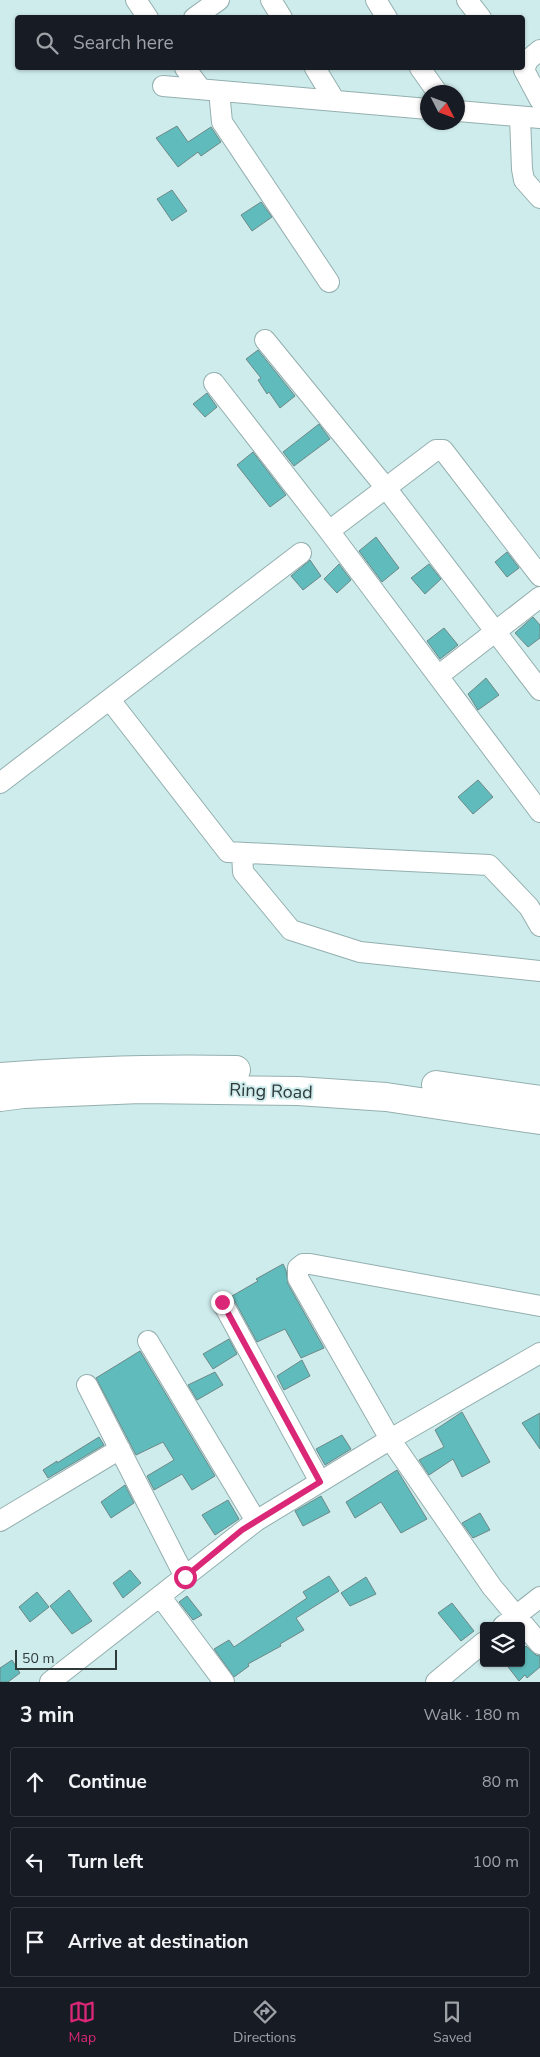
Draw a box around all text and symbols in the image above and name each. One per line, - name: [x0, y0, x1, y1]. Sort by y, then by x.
- search box: [15, 15, 525, 70]
- icon: search: [33, 29, 61, 57]
- text: Search here: [73, 30, 174, 56]
- north arrow: [420, 85, 465, 130]
- street label: Ring Road: [229, 1078, 313, 1104]
- route end: [211, 1291, 234, 1314]
- route start: [174, 1566, 197, 1589]
- map controls: [480, 1622, 525, 1667]
- button: layers: [480, 1622, 525, 1667]
- scale bar: [15, 1647, 118, 1670]
- text: 50 m: [22, 1649, 54, 1668]
- text: 3 min: [20, 1701, 74, 1729]
- text: Walk · 180 m: [424, 1704, 520, 1726]
- icon: ahead: [21, 1768, 49, 1796]
- text: Continue: [68, 1769, 147, 1795]
- text: 80 m: [482, 1771, 519, 1793]
- icon: left: [21, 1848, 49, 1876]
- text: Turn left: [68, 1849, 143, 1875]
- text: 100 m: [472, 1851, 519, 1873]
- icon: arrive: [21, 1928, 49, 1956]
- text: Arrive at destination: [68, 1929, 249, 1955]
- tab: Map: [68, 1998, 96, 2047]
- tab: Directions: [233, 1998, 296, 2047]
- tab: Saved: [433, 1998, 472, 2047]

